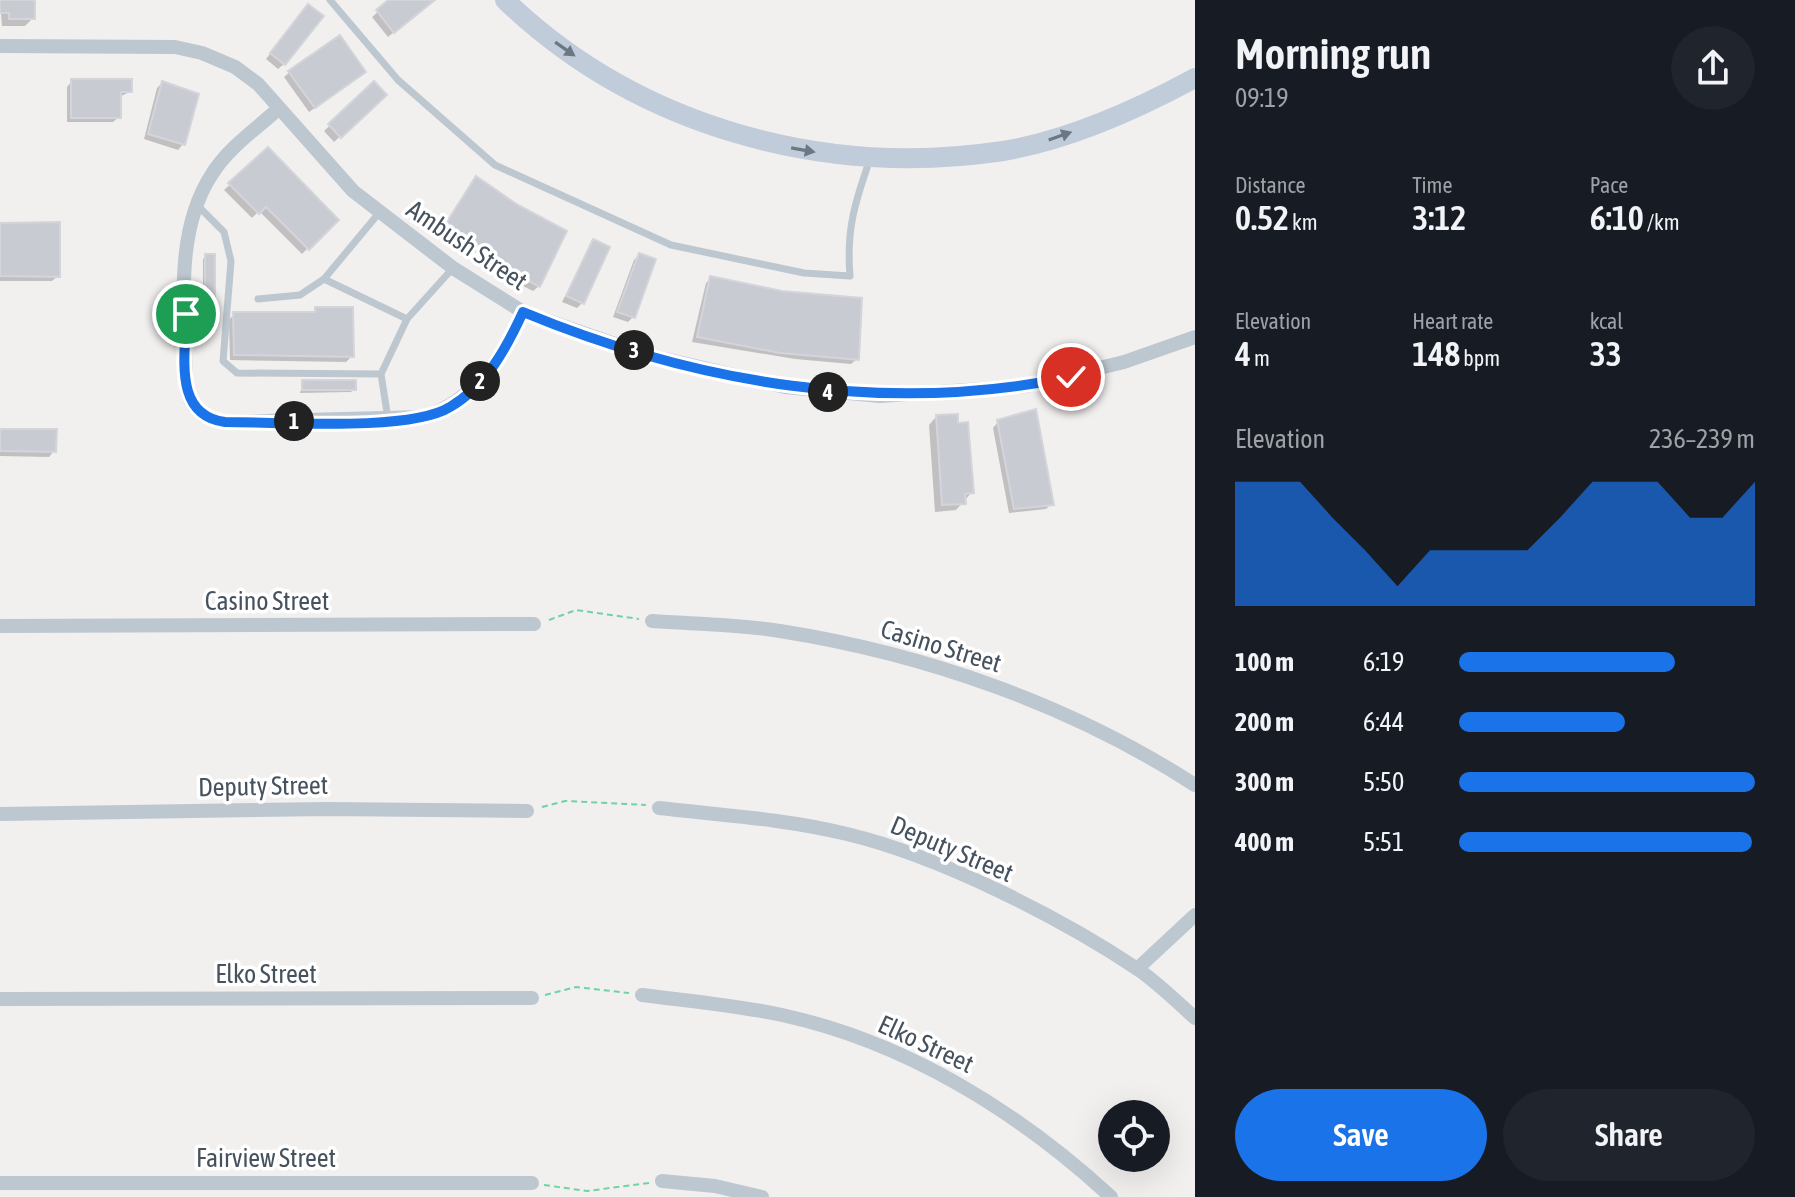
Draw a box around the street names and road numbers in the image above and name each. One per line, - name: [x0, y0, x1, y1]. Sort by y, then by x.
- street label: Ambush Street: [401, 194, 533, 296]
- street label: Casino Street: [205, 586, 329, 616]
- street label: Casino Street: [877, 613, 1005, 679]
- street label: Deputy Street: [198, 770, 328, 802]
- street label: Deputy Street: [886, 810, 1018, 888]
- street label: Elko Street: [215, 959, 317, 989]
- street label: Elko Street: [874, 1009, 978, 1079]
- street label: Fairview Street: [196, 1143, 336, 1173]

